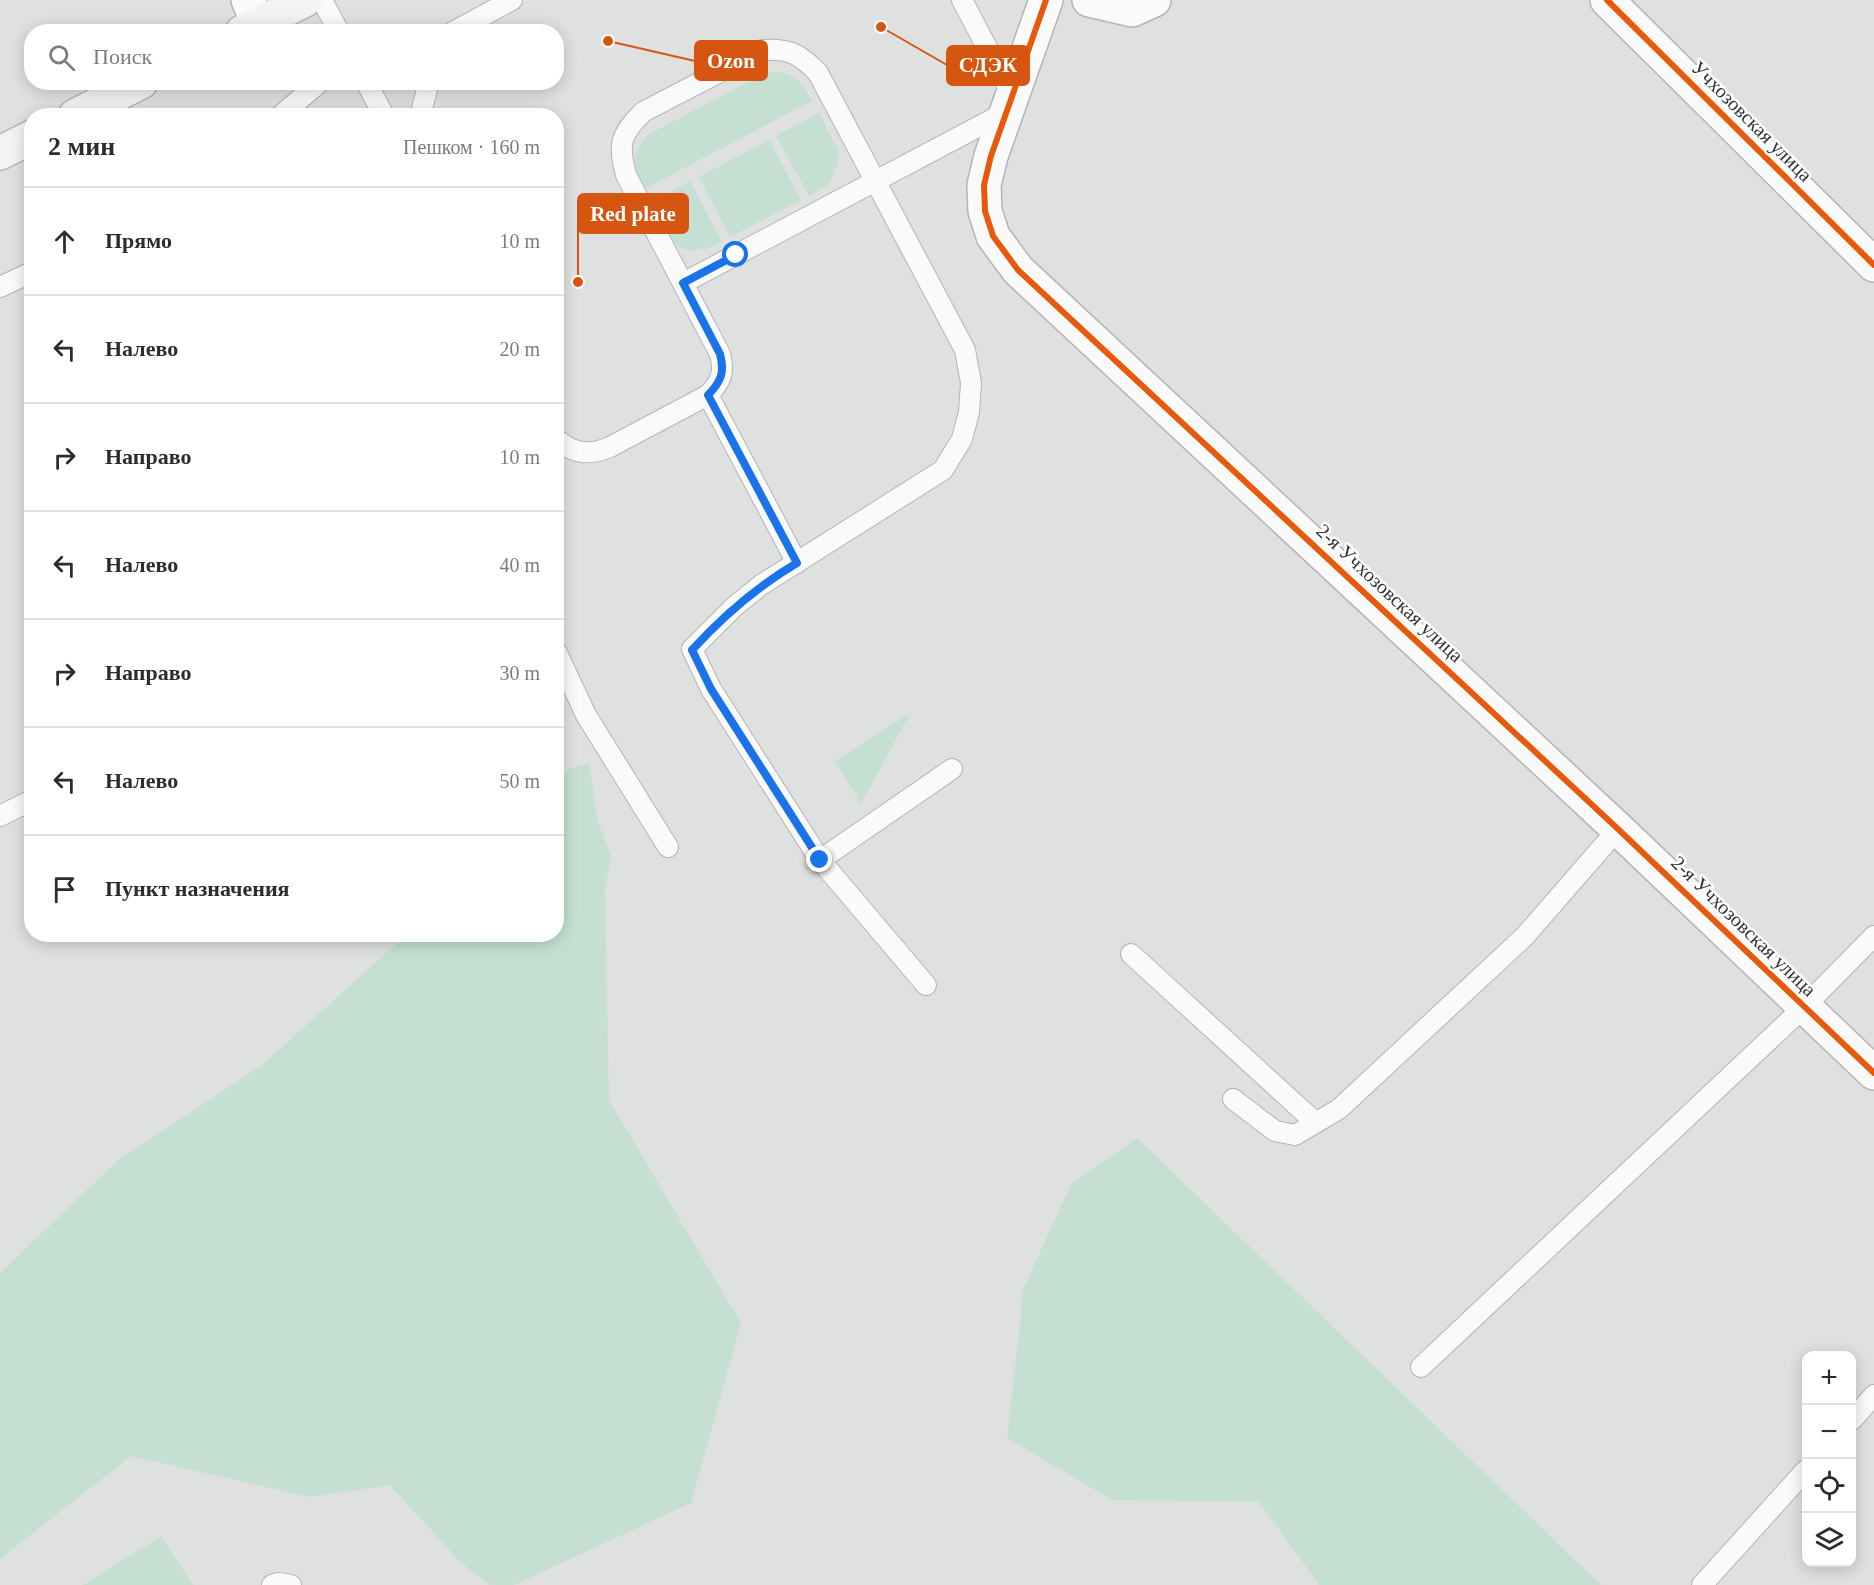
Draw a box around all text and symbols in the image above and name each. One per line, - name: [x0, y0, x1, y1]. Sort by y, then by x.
- search box: [24, 24, 564, 90]
- icon: search: [45, 41, 78, 74]
- callout: Ozon: [695, 41, 767, 80]
- text: Поиск: [93, 44, 152, 69]
- callout: СДЭК: [947, 46, 1029, 85]
- text: Ozon: [707, 49, 755, 73]
- text: СДЭК: [959, 53, 1018, 77]
- street label: Учхозовская улица: [1686, 56, 1817, 187]
- text: 2 мин: [48, 132, 115, 161]
- text: Пешком · 160 m: [403, 136, 540, 158]
- callout: Red plate: [578, 194, 688, 233]
- text: Red plate: [590, 202, 676, 226]
- icon: ahead: [48, 225, 81, 258]
- text: Прямо: [105, 228, 172, 253]
- text: 10 m: [499, 230, 540, 252]
- route start: [722, 241, 748, 267]
- icon: left: [48, 333, 81, 366]
- text: Налево: [105, 336, 178, 361]
- text: 20 m: [499, 338, 540, 360]
- icon: right: [48, 441, 81, 474]
- text: Направо: [105, 444, 191, 469]
- text: 10 m: [499, 446, 540, 468]
- street label: 2-я Учхозовская улица: [1312, 519, 1468, 667]
- icon: left: [48, 549, 81, 582]
- text: Налево: [105, 552, 178, 577]
- text: 40 m: [499, 554, 540, 576]
- icon: right: [48, 657, 81, 690]
- text: Направо: [105, 660, 191, 685]
- text: 30 m: [499, 662, 540, 684]
- icon: left: [48, 765, 81, 798]
- text: Налево: [105, 768, 178, 793]
- text: 50 m: [499, 770, 540, 792]
- route end: [806, 846, 832, 872]
- street label: 2-я Учхозовская улица: [1667, 851, 1821, 1001]
- icon: arrive: [48, 873, 81, 906]
- text: Пункт назначения: [105, 876, 290, 901]
- map controls: [1802, 1351, 1856, 1567]
- button: +: [1802, 1351, 1856, 1405]
- button: −: [1802, 1405, 1856, 1459]
- button: locate: [1802, 1459, 1856, 1513]
- button: layers: [1802, 1513, 1856, 1567]

